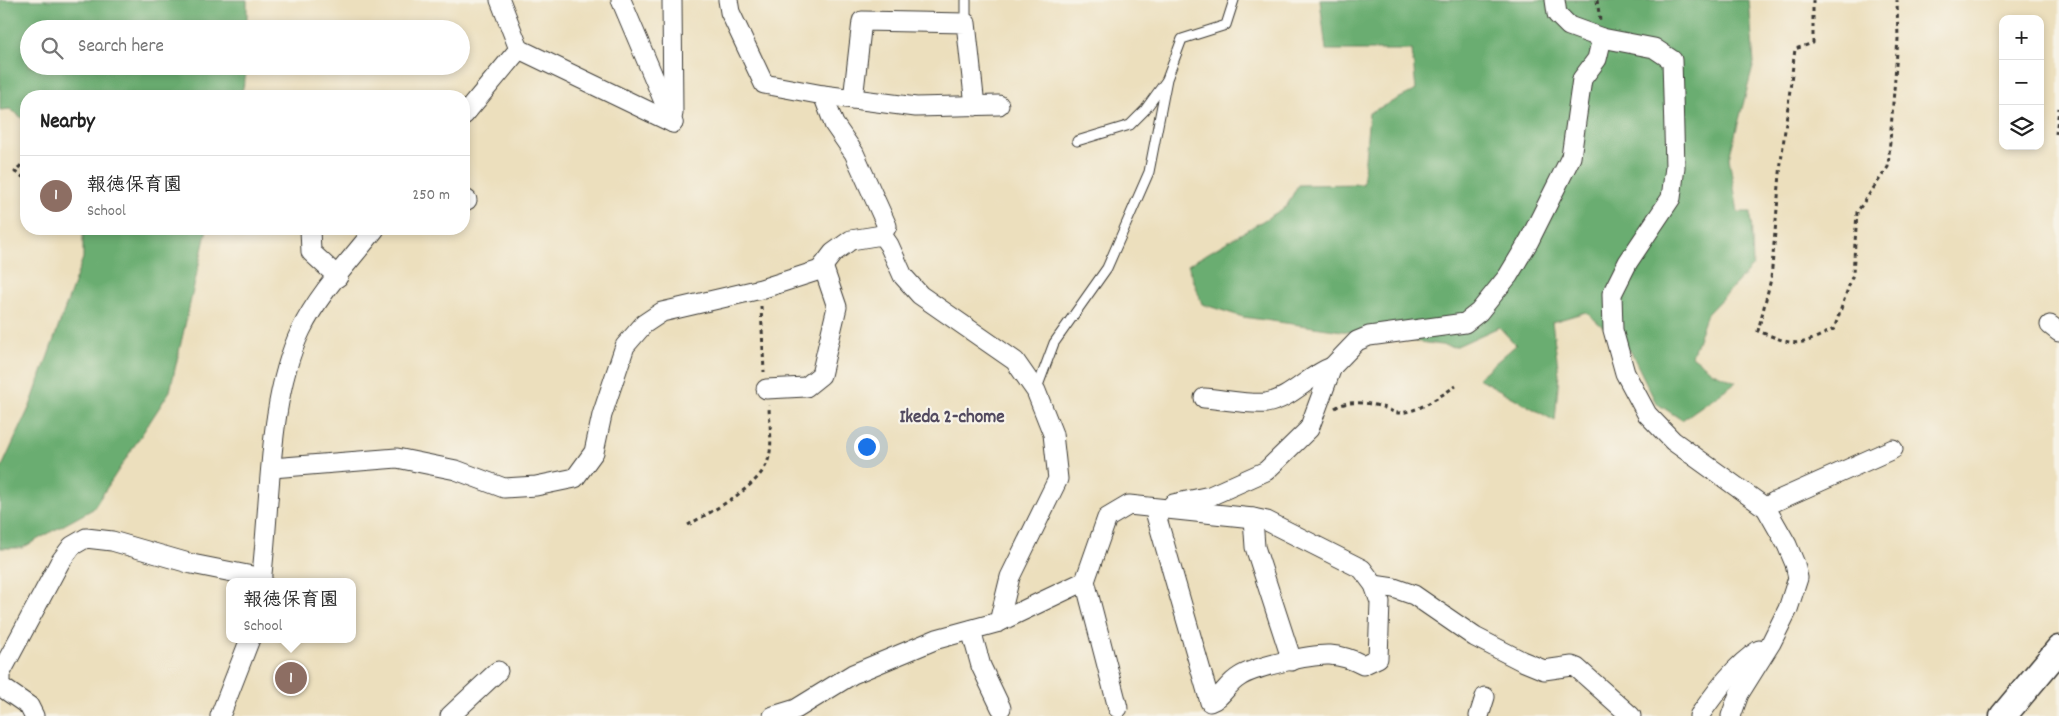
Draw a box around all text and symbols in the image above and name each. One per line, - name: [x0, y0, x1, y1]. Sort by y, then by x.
- map controls: [1999, 15, 2044, 150]
- button: +: [1999, 15, 2044, 60]
- search box: [20, 20, 470, 75]
- icon: search: [38, 34, 66, 62]
- text: Search here: [78, 34, 164, 61]
- button: −: [1999, 60, 2044, 105]
- button: layers: [1999, 105, 2044, 150]
- text: Nearby: [40, 108, 95, 138]
- text: 報徳保育園: [87, 173, 182, 200]
- text: 1: [54, 184, 58, 207]
- text: 250 m: [412, 184, 450, 207]
- text: School: [87, 200, 126, 223]
- district label: Ikeda 2-chome: [899, 405, 1005, 432]
- your location: [854, 434, 880, 460]
- popup: [226, 578, 356, 643]
- text: 報徳保育園: [243, 588, 339, 615]
- text: School: [243, 615, 282, 638]
- pin: 1: [275, 659, 307, 697]

